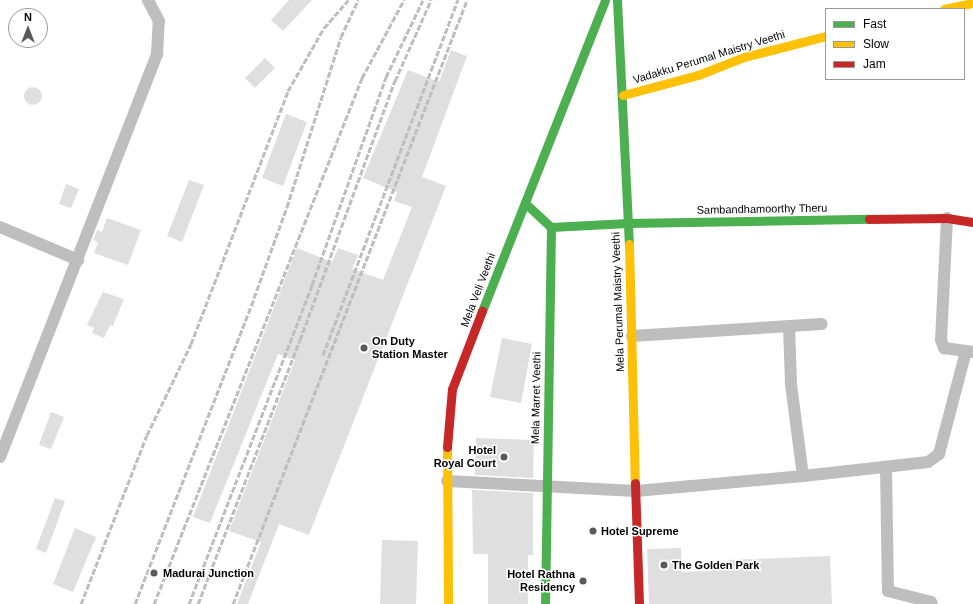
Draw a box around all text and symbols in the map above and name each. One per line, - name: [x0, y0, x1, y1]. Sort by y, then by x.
- north arrow: [8, 8, 48, 48]
- legend: [825, 8, 965, 80]
- text: N: [24, 11, 32, 23]
- text: Fast: [863, 17, 886, 31]
- street label: Vadakku Perumal Maistry Veethi: [631, 28, 787, 86]
- text: Slow: [863, 37, 889, 51]
- text: Jam: [863, 57, 886, 71]
- street label: Sambandhamoorthy Theru: [696, 201, 828, 217]
- street label: Mela Perumal Maistry Veethi: [609, 232, 627, 372]
- street label: Mela Veli Veethi: [458, 251, 498, 329]
- place label: On Duty Station Master: [372, 335, 448, 361]
- marker: On Duty Station Master: [359, 343, 369, 353]
- street label: Mela Marret Veethi: [529, 352, 543, 444]
- place label: Hotel Royal Court: [434, 444, 496, 470]
- marker: Hotel Royal Court: [499, 452, 509, 462]
- place label: Hotel Supreme: [601, 524, 679, 538]
- marker: Hotel Supreme: [588, 526, 598, 536]
- place label: The Golden Park: [672, 558, 759, 572]
- marker: The Golden Park: [659, 560, 669, 570]
- place label: Madurai Junction: [163, 566, 254, 580]
- marker: Madurai Junction: [148, 567, 160, 579]
- place label: Hotel Rathna Residency: [507, 568, 575, 594]
- marker: Hotel Rathna Residency: [578, 576, 588, 586]

